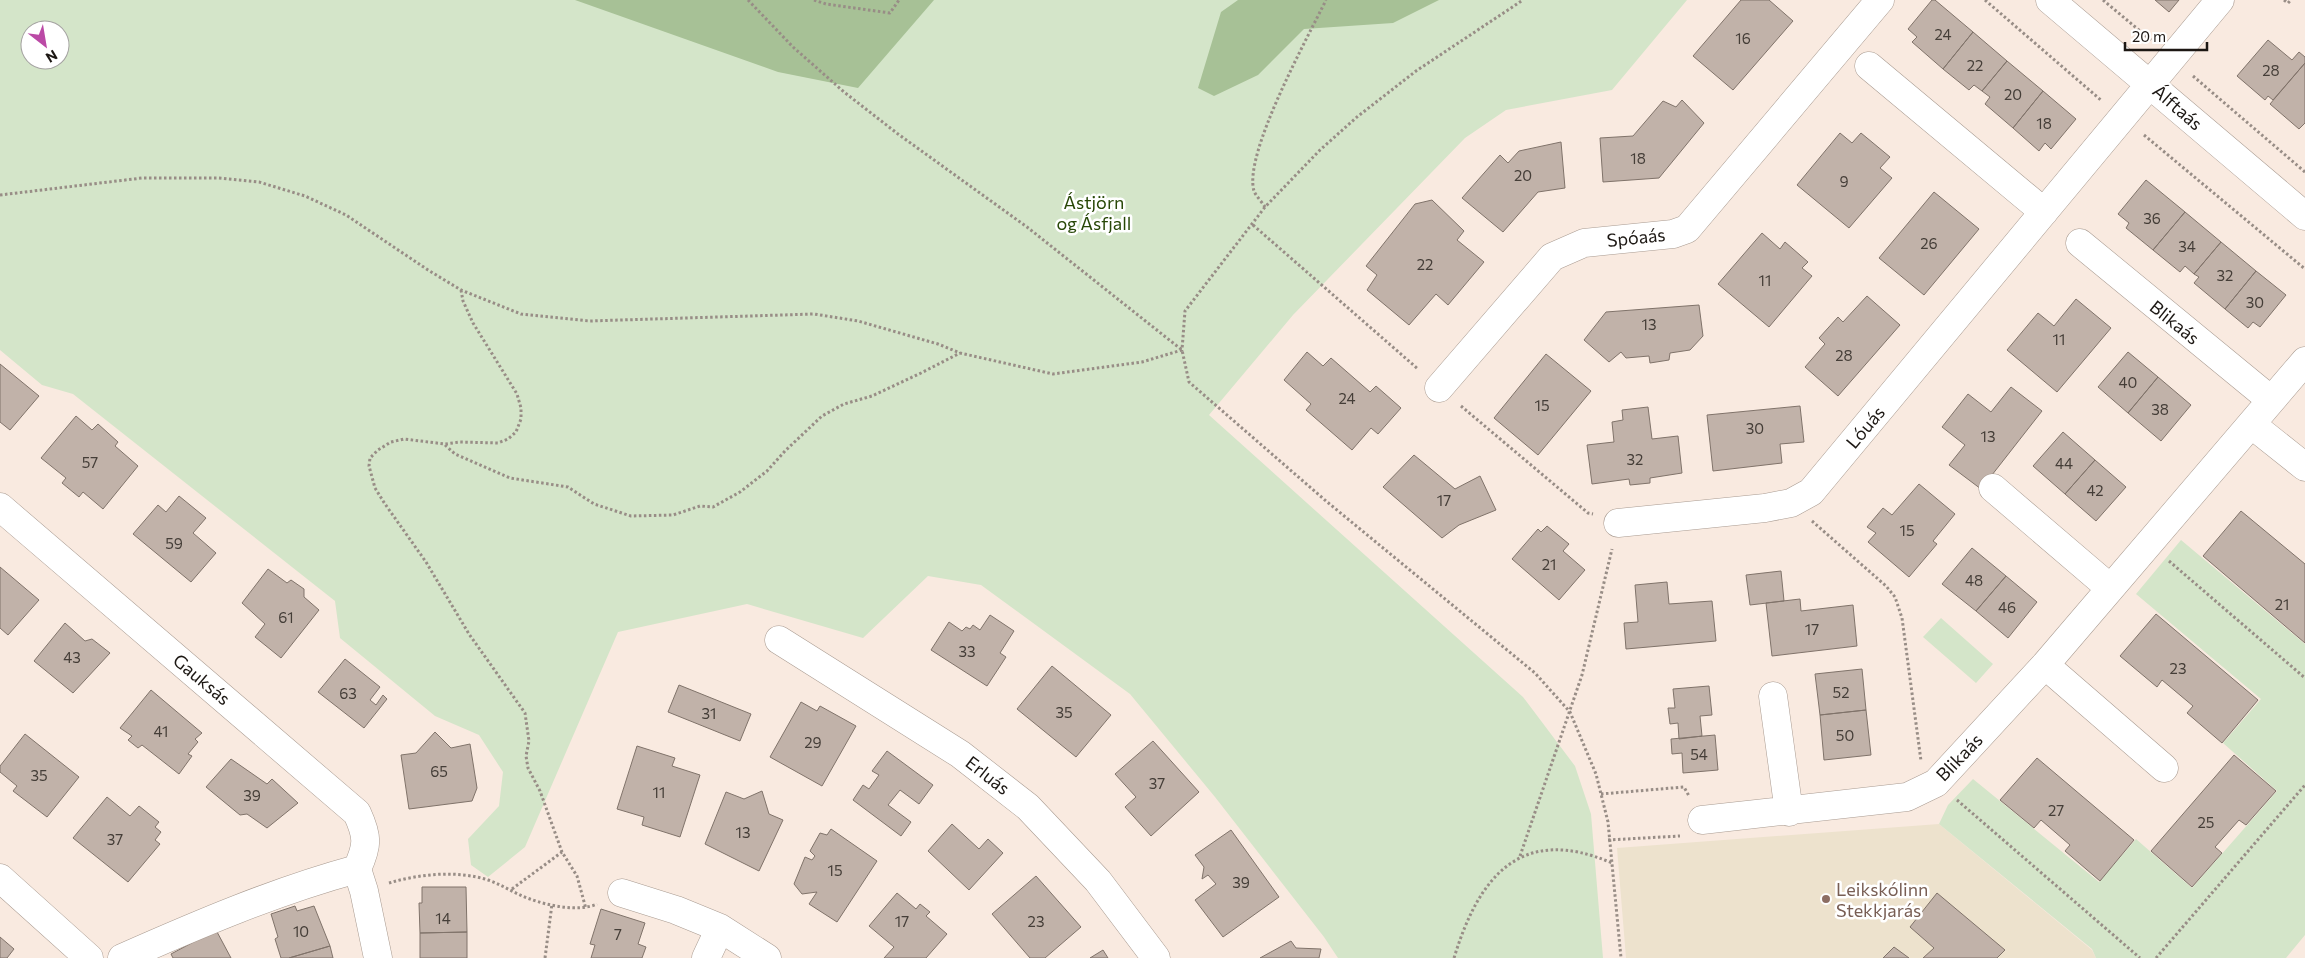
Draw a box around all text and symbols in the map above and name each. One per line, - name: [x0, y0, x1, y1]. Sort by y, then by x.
- north arrow: [20, 20, 70, 70]
- scale bar: [2125, 20, 2208, 52]
- house number: 24: [1934, 25, 1952, 43]
- text: 20 m: [2132, 27, 2166, 45]
- house number: 16: [1735, 29, 1751, 47]
- text: N: [43, 47, 61, 67]
- house number: 22: [1967, 56, 1983, 74]
- house number: 28: [2262, 61, 2280, 79]
- street label: Álftaás: [2149, 80, 2207, 134]
- house number: 20: [2004, 85, 2022, 103]
- house number: 18: [2036, 114, 2052, 132]
- house number: 18: [1630, 149, 1646, 167]
- house number: 20: [1514, 166, 1532, 184]
- house number: 9: [1839, 172, 1849, 190]
- park label: Ástjörn og Ásfjall: [1057, 191, 1131, 234]
- house number: 36: [2143, 209, 2161, 227]
- street label: Spóaás: [1606, 223, 1666, 251]
- house number: 26: [1920, 234, 1938, 252]
- house number: 34: [2178, 237, 2196, 255]
- house number: 22: [1417, 255, 1433, 273]
- house number: 32: [2217, 266, 2233, 284]
- house number: 11: [1759, 271, 1771, 289]
- house number: 30: [2246, 293, 2264, 311]
- street label: Blikaás: [2146, 295, 2204, 349]
- house number: 13: [1642, 315, 1656, 333]
- house number: 11: [2053, 330, 2065, 348]
- house number: 28: [1835, 346, 1853, 364]
- house number: 40: [2119, 373, 2137, 391]
- house number: 24: [1338, 389, 1356, 407]
- house number: 15: [1534, 396, 1550, 414]
- house number: 38: [2151, 400, 2169, 418]
- street label: Lóuás: [1841, 401, 1889, 453]
- house number: 30: [1746, 419, 1764, 437]
- house number: 13: [1981, 427, 1995, 445]
- house number: 32: [1627, 450, 1643, 468]
- house number: 57: [82, 453, 98, 471]
- house number: 44: [2055, 454, 2073, 472]
- house number: 42: [2086, 481, 2104, 499]
- house number: 17: [1437, 491, 1451, 509]
- house number: 15: [1899, 521, 1915, 539]
- house number: 59: [165, 534, 183, 552]
- house number: 21: [1542, 555, 1556, 573]
- house number: 48: [1965, 571, 1983, 589]
- house number: 21: [2275, 595, 2289, 613]
- house number: 46: [1998, 598, 2016, 616]
- house number: 61: [278, 608, 294, 626]
- house number: 17: [1805, 620, 1819, 638]
- house number: 33: [958, 642, 976, 660]
- house number: 43: [63, 648, 81, 666]
- street label: Gauksás: [169, 649, 235, 709]
- house number: 23: [2170, 659, 2186, 677]
- house number: 52: [1833, 683, 1849, 701]
- house number: 63: [339, 684, 357, 702]
- house number: 35: [1055, 703, 1073, 721]
- house number: 31: [702, 704, 716, 722]
- house number: 41: [154, 722, 168, 740]
- house number: 50: [1836, 726, 1854, 744]
- street label: Blikaás: [1931, 729, 1987, 785]
- house number: 29: [804, 733, 822, 751]
- house number: 54: [1690, 745, 1708, 763]
- street label: Erluás: [962, 751, 1014, 799]
- house number: 65: [430, 762, 448, 780]
- house number: 35: [30, 766, 48, 784]
- house number: 37: [1149, 774, 1165, 792]
- house number: 11: [653, 783, 665, 801]
- house number: 39: [243, 786, 261, 804]
- house number: 27: [2048, 801, 2064, 819]
- house number: 25: [2198, 813, 2214, 831]
- house number: 13: [736, 823, 750, 841]
- house number: 37: [107, 830, 123, 848]
- house number: 15: [827, 861, 843, 879]
- house number: 39: [1232, 873, 1250, 891]
- place label: Leikskólinn Stekkjarás: [1836, 878, 1928, 921]
- marker: Leikskólinn Stekkjarás: [1820, 893, 1832, 905]
- house number: 14: [435, 909, 451, 927]
- house number: 17: [895, 912, 909, 930]
- house number: 23: [1028, 912, 1044, 930]
- house number: 10: [293, 922, 309, 940]
- house number: 7: [614, 925, 622, 943]

